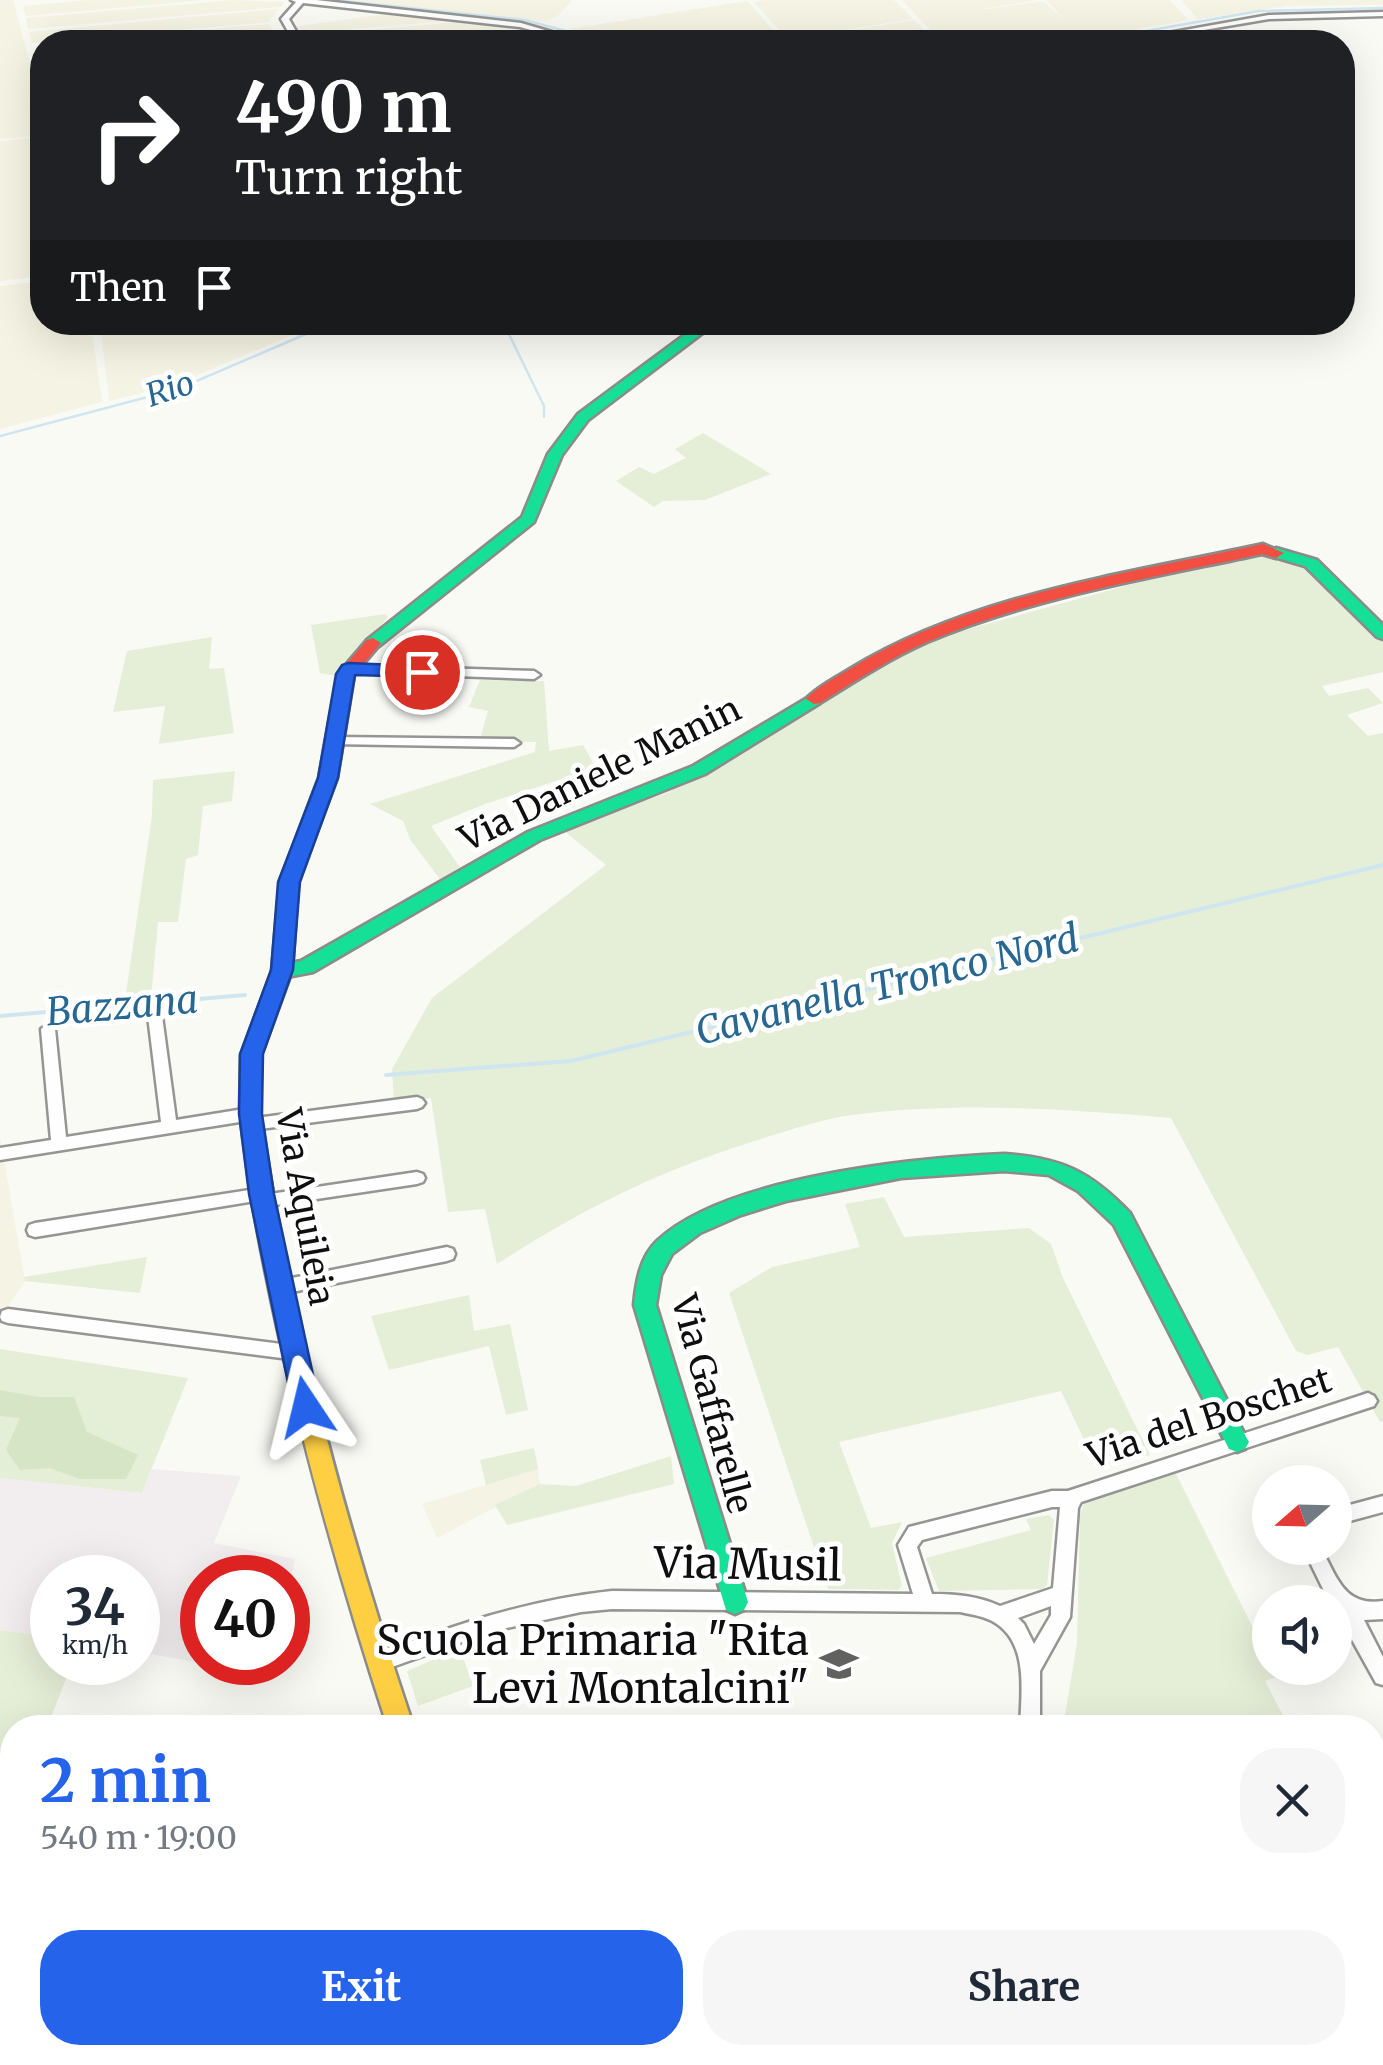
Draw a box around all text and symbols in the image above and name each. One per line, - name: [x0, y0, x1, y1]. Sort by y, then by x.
- text: 490 m: [235, 63, 452, 151]
- icon: right: [70, 70, 200, 200]
- text: Turn right: [235, 150, 463, 206]
- icon: arrive: [187, 260, 242, 315]
- text: Then: [70, 264, 167, 311]
- water label: Rio: [141, 363, 199, 415]
- pin: [380, 630, 465, 715]
- icon: arrive: [395, 645, 450, 700]
- street label: Via Daniele Manin: [451, 687, 748, 862]
- water label: Cavanella Tronco Nord: [690, 914, 1083, 1055]
- water label: Bazzana: [44, 975, 200, 1036]
- street label: Via Aquileia: [266, 1104, 344, 1309]
- street label: Via Gaffarelle: [661, 1289, 762, 1518]
- position arrow: [254, 1355, 358, 1459]
- street label: Via del Boschet: [1080, 1358, 1337, 1479]
- north arrow: [1252, 1465, 1352, 1565]
- map controls: [1252, 1465, 1352, 1685]
- street label: Via Musil: [653, 1536, 842, 1592]
- speed limit sign: 40: [180, 1555, 310, 1685]
- text: 34: [65, 1576, 125, 1639]
- button: sound: [1252, 1585, 1352, 1685]
- place label: Scuola Primaria "Rita Levi Montalcini": [376, 1614, 809, 1714]
- text: km/h: [62, 1629, 128, 1661]
- school or university icon: Scuola Primaria "Rita Levi Montalcini": [818, 1643, 860, 1685]
- text: 2 min: [40, 1743, 211, 1818]
- button: close: [1240, 1748, 1345, 1853]
- text: 540 m · 19:00: [40, 1818, 237, 1858]
- button: Exit: [40, 1930, 683, 2045]
- button: Share: [703, 1930, 1345, 2045]

